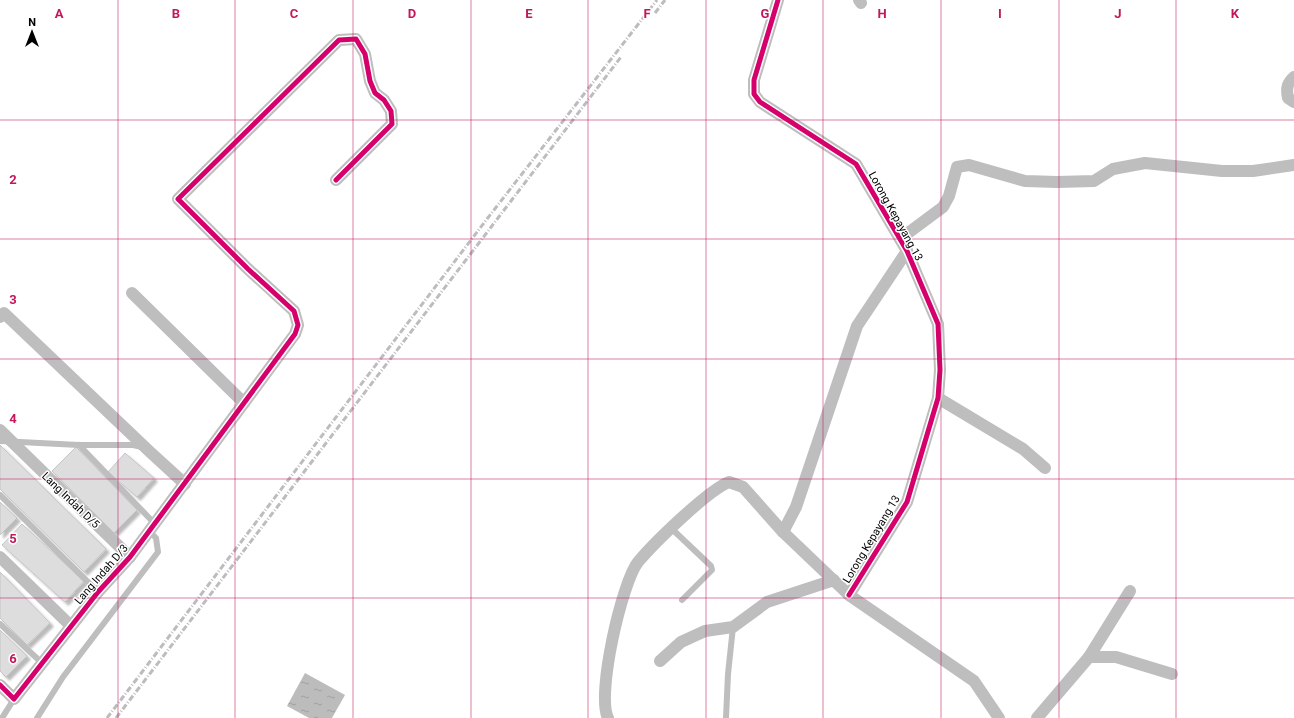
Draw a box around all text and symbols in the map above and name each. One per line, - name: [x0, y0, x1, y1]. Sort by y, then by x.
- text: A: [55, 6, 64, 21]
- text: B: [172, 6, 180, 21]
- text: C: [290, 6, 299, 21]
- text: D: [408, 6, 416, 21]
- text: E: [525, 6, 533, 21]
- text: F: [643, 6, 651, 21]
- text: G: [761, 6, 770, 21]
- text: H: [877, 6, 887, 21]
- text: I: [998, 6, 1002, 21]
- text: J: [1114, 6, 1122, 21]
- text: K: [1231, 6, 1240, 21]
- north arrow: [12, 12, 52, 52]
- text: N: [28, 16, 36, 29]
- street label: Lorong Kepayang 13: [866, 169, 926, 263]
- text: 2: [9, 172, 17, 187]
- text: 3: [9, 292, 17, 307]
- text: 4: [9, 411, 17, 426]
- street label: Lang Indah D/5: [39, 470, 102, 531]
- street label: Lorong Kepayang 13: [840, 493, 903, 586]
- text: 5: [9, 531, 17, 546]
- street label: Lang Indah D/3: [72, 542, 131, 607]
- text: 6: [9, 651, 17, 666]

